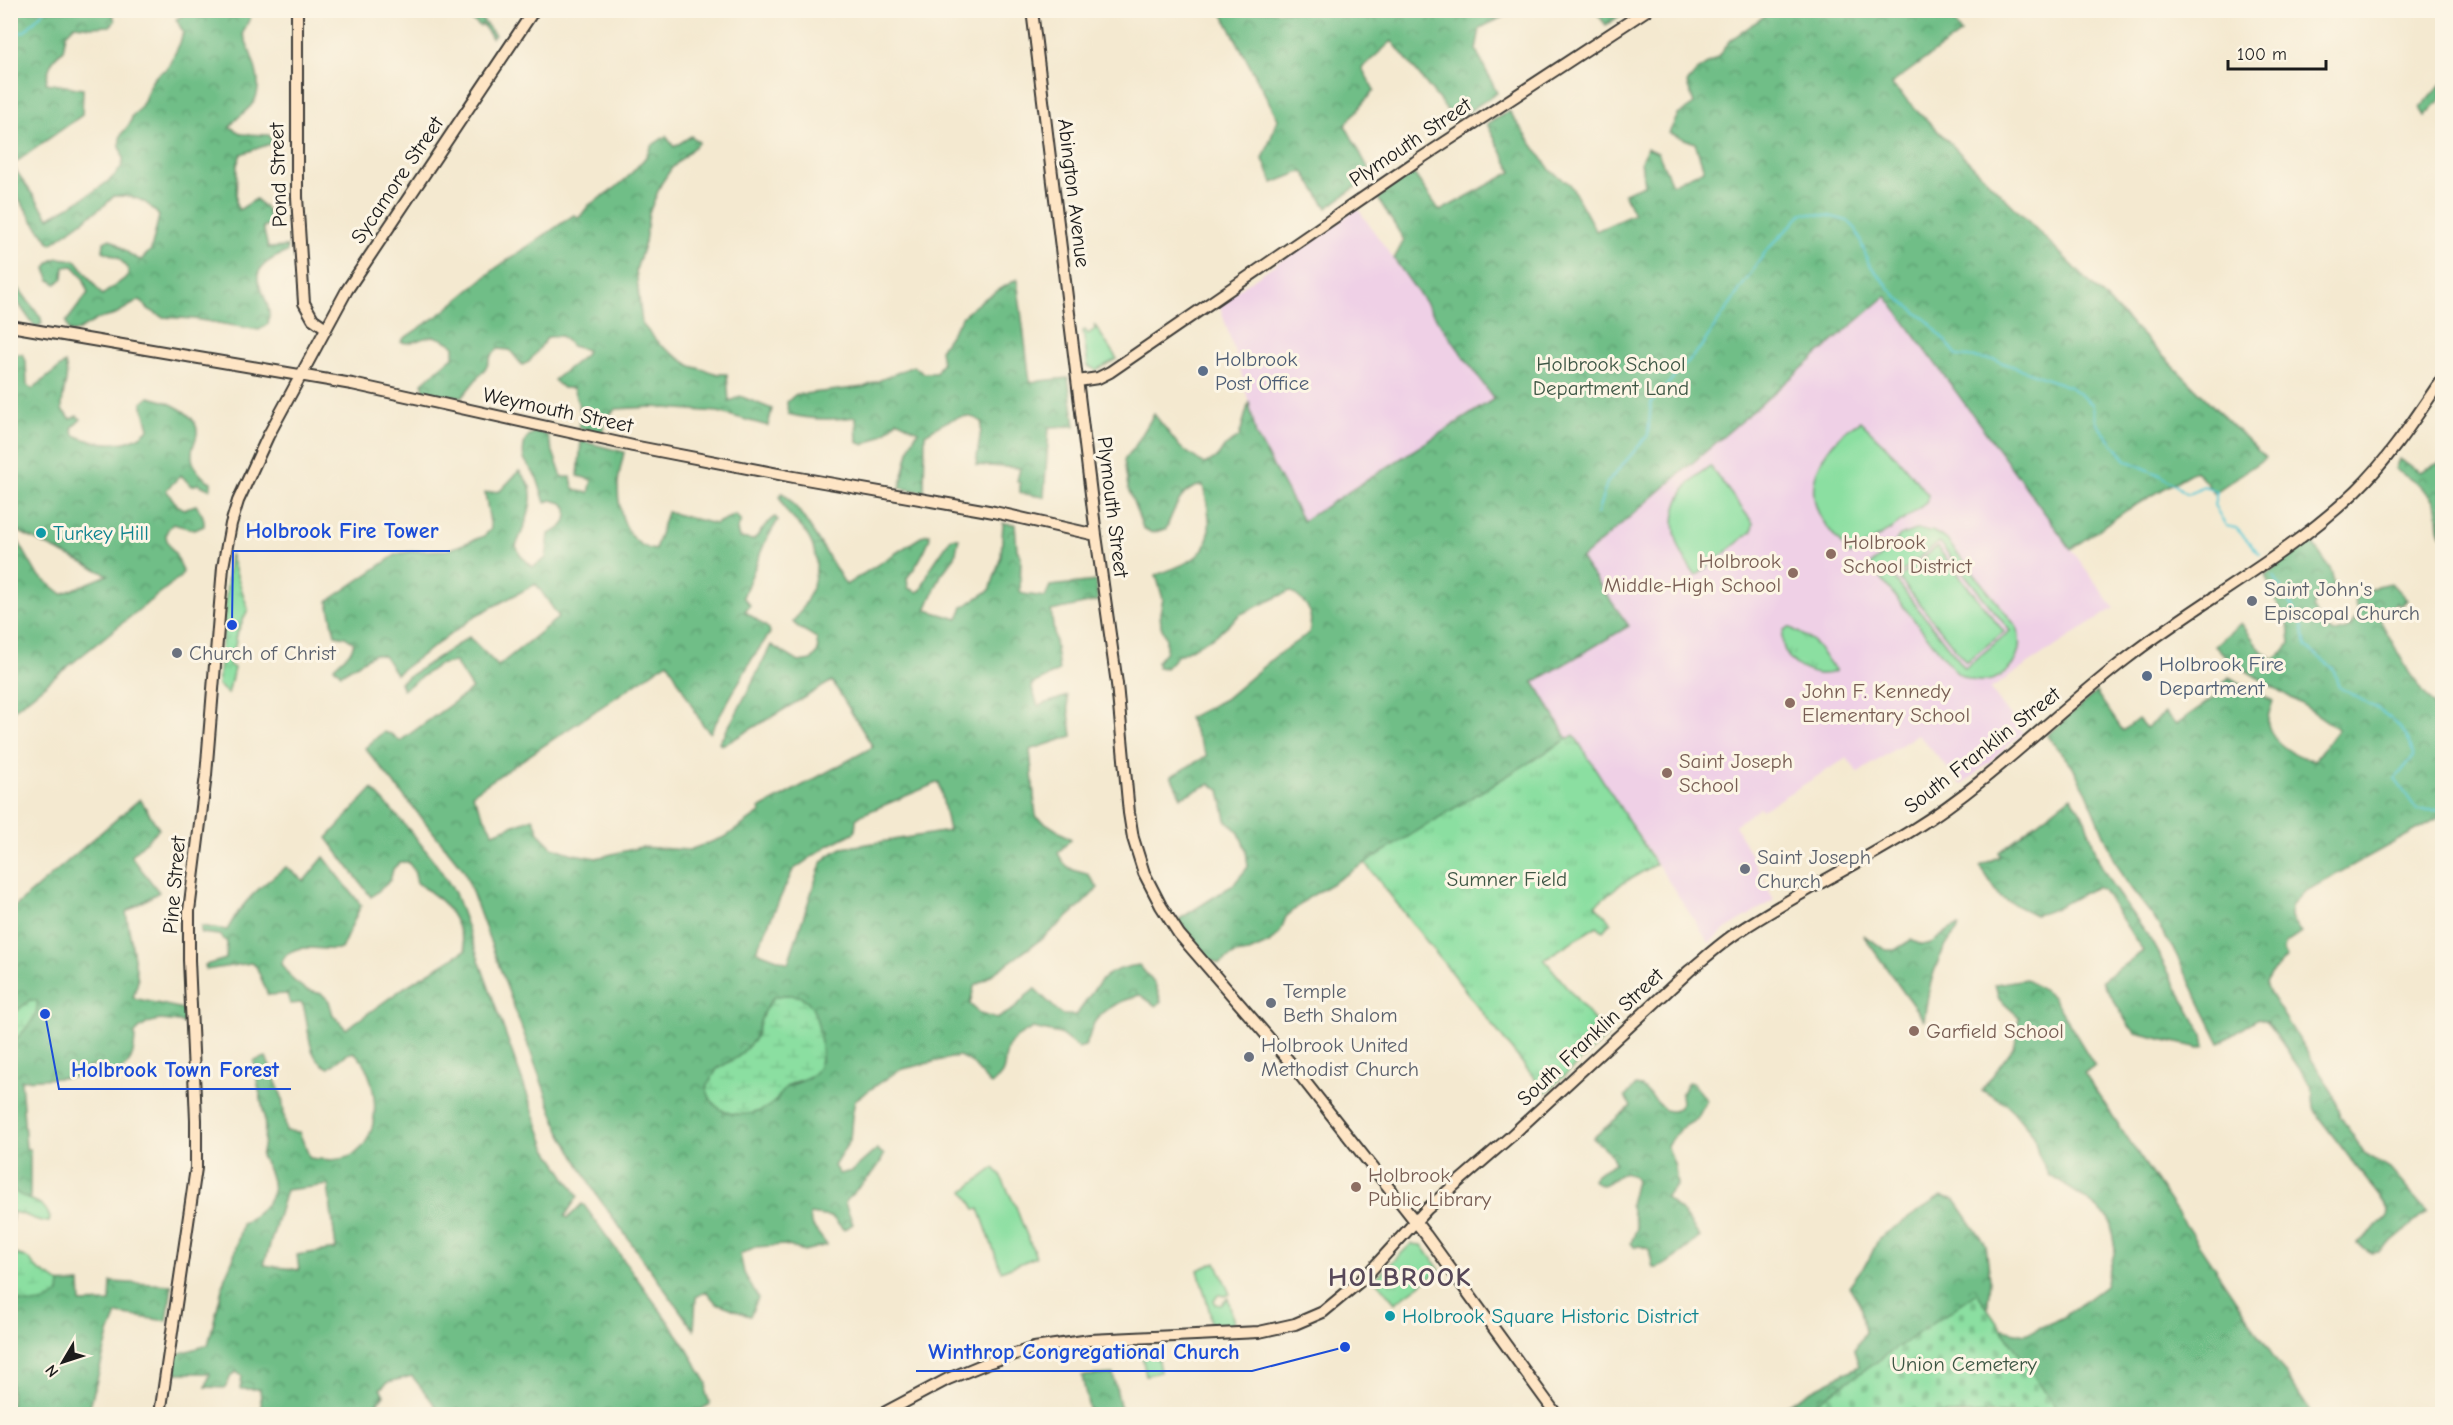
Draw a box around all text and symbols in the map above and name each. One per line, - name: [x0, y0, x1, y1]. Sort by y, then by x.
- scale bar: [2228, 33, 2326, 71]
- text: 100 m: [2237, 44, 2287, 65]
- street label: Plymouth Street: [1345, 92, 1476, 192]
- street label: Sycamore Street: [346, 111, 449, 248]
- street label: Abington Avenue: [1053, 117, 1095, 269]
- street label: Pond Street: [264, 121, 292, 228]
- place label: Holbrook Post Office: [1215, 347, 1309, 395]
- park label: Holbrook School Department Land: [1533, 352, 1689, 400]
- marker: Holbrook Post Office: [1196, 364, 1210, 378]
- street label: Weymouth Street: [481, 382, 636, 438]
- street label: Plymouth Street: [1092, 435, 1134, 580]
- callout: Holbrook Fire Tower: [233, 511, 450, 551]
- text: Holbrook Fire Tower: [245, 518, 439, 544]
- place label: Turkey Hill: [53, 521, 149, 545]
- marker: Turkey Hill: [34, 526, 48, 540]
- place label: Holbrook School District: [1843, 530, 1973, 578]
- marker: Holbrook School District: [1824, 547, 1838, 561]
- place label: Holbrook Middle-High School: [1604, 549, 1781, 597]
- marker: Holbrook Middle-High School: [1786, 566, 1800, 580]
- place label: Saint John's Episcopal Church: [2264, 577, 2420, 625]
- marker: Saint John's Episcopal Church: [2245, 594, 2259, 608]
- place label: Church of Christ: [189, 641, 337, 665]
- marker: Church of Christ: [170, 646, 184, 660]
- place label: Holbrook Fire Department: [2159, 652, 2284, 700]
- marker: Holbrook Fire Department: [2140, 669, 2154, 683]
- place label: John F. Kennedy Elementary School: [1802, 679, 1970, 727]
- street label: South Franklin Street: [1899, 681, 2065, 818]
- marker: John F. Kennedy Elementary School: [1783, 696, 1797, 710]
- place label: Saint Joseph School: [1679, 749, 1793, 797]
- marker: Saint Joseph School: [1660, 766, 1674, 780]
- street label: Pine Street: [158, 834, 190, 935]
- place label: Saint Joseph Church: [1757, 845, 1871, 893]
- marker: Saint Joseph Church: [1738, 862, 1752, 876]
- park label: Sumner Field: [1447, 867, 1567, 891]
- street label: South Franklin Street: [1512, 962, 1669, 1111]
- place label: Temple Beth Shalom: [1283, 979, 1398, 1027]
- marker: Temple Beth Shalom: [1264, 996, 1278, 1010]
- place label: Garfield School: [1926, 1019, 2064, 1043]
- marker: Garfield School: [1907, 1024, 1921, 1038]
- place label: Holbrook United Methodist Church: [1261, 1033, 1419, 1081]
- callout: Holbrook Town Forest: [59, 1049, 291, 1089]
- marker: Holbrook United Methodist Church: [1242, 1050, 1256, 1064]
- text: Holbrook Town Forest: [71, 1057, 280, 1083]
- place label: Holbrook Public Library: [1368, 1163, 1492, 1211]
- marker: Holbrook Public Library: [1349, 1180, 1363, 1194]
- district label: HOLBROOK: [1328, 1262, 1472, 1293]
- place label: Holbrook Square Historic District: [1402, 1304, 1699, 1328]
- marker: Holbrook Square Historic District: [1383, 1309, 1397, 1323]
- callout: Winthrop Congregational Church: [916, 1331, 1252, 1371]
- north arrow: [33, 1332, 93, 1392]
- text: Winthrop Congregational Church: [928, 1339, 1240, 1365]
- park label: Union Cemetery: [1891, 1352, 2037, 1376]
- text: N: [42, 1361, 62, 1381]

